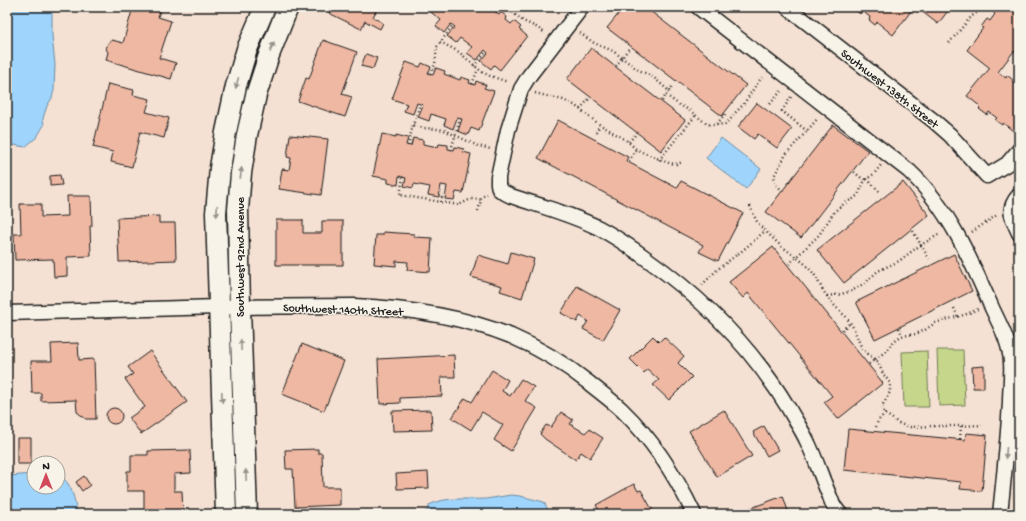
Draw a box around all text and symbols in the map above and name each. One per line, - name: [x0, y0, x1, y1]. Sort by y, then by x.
- one-way arrow: [270, 41, 276, 53]
- street label: Southwest 138th Street: [837, 47, 941, 133]
- one-way arrow: [234, 77, 240, 89]
- one-way arrow: [238, 167, 244, 179]
- street label: Southwest 92nd Avenue: [235, 196, 249, 317]
- one-way arrow: [213, 205, 220, 217]
- street label: Southwest 140th Street: [283, 302, 404, 320]
- one-way arrow: [238, 338, 244, 351]
- one-way arrow: [219, 391, 225, 404]
- one-way arrow: [1003, 447, 1009, 459]
- north arrow: [26, 455, 66, 495]
- text: N: [42, 461, 50, 473]
- one-way arrow: [242, 469, 249, 481]

